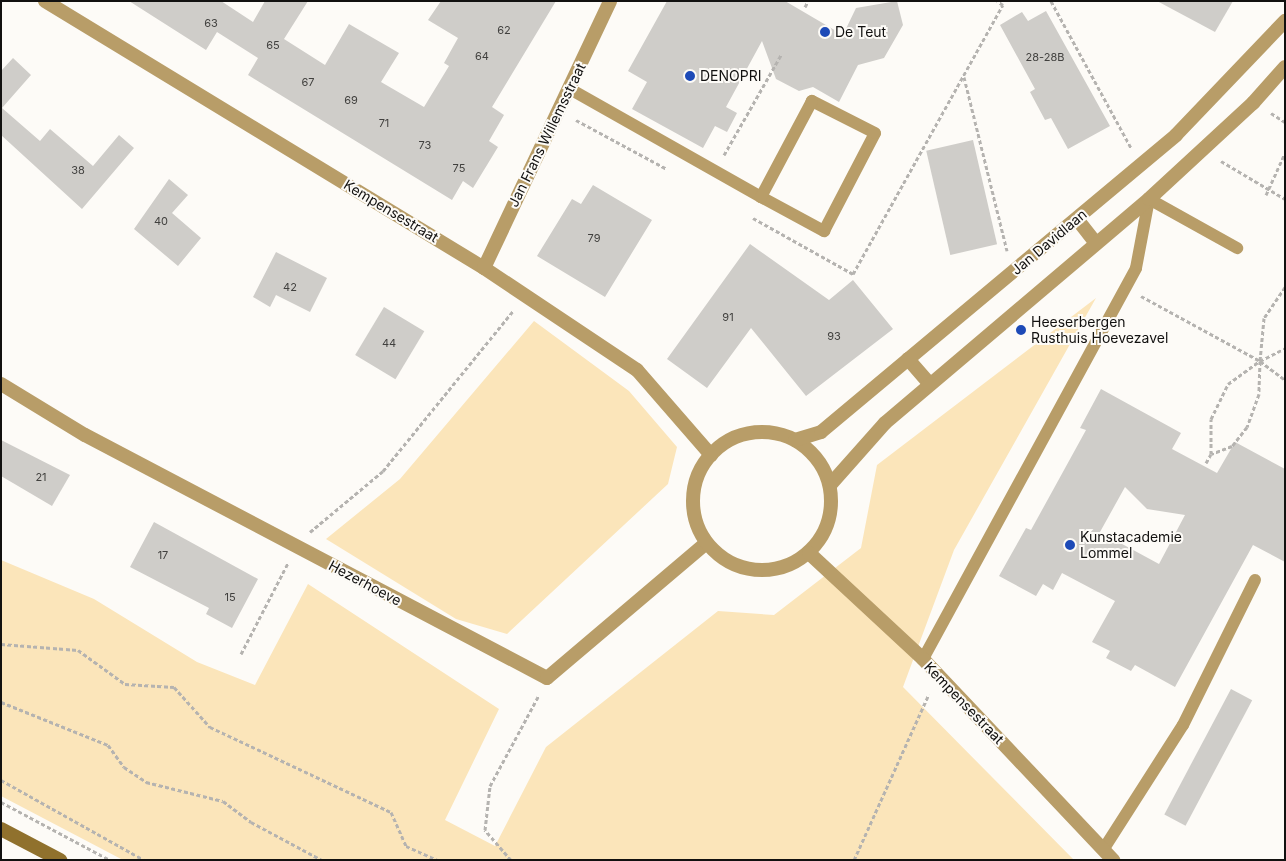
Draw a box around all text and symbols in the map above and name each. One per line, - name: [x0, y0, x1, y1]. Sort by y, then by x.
- house number: 63: [204, 16, 218, 30]
- house number: 62: [497, 23, 511, 37]
- place label: De Teut: [835, 24, 886, 40]
- marker: De Teut: [819, 26, 831, 38]
- house number: 65: [266, 38, 280, 52]
- house number: 64: [475, 49, 489, 63]
- house number: 28-28B: [1026, 50, 1064, 64]
- street label: Jan Frans Willemsstraat: [505, 60, 589, 210]
- place label: DENOPRI: [700, 68, 761, 84]
- marker: DENOPRI: [684, 70, 696, 82]
- house number: 67: [301, 75, 315, 89]
- house number: 69: [344, 93, 358, 107]
- house number: 71: [379, 116, 389, 130]
- house number: 73: [419, 138, 431, 152]
- house number: 75: [453, 161, 465, 175]
- house number: 38: [71, 163, 85, 177]
- street label: Kempensestraat: [341, 176, 441, 246]
- street label: Jan Davidlaan: [1008, 206, 1090, 278]
- house number: 40: [154, 214, 168, 228]
- house number: 79: [588, 231, 600, 245]
- house number: 42: [283, 280, 297, 294]
- house number: 91: [722, 310, 734, 324]
- place label: Heeserbergen Rusthuis Hoevezavel: [1031, 314, 1168, 347]
- marker: Heeserbergen Rusthuis Hoevezavel: [1015, 324, 1027, 336]
- house number: 93: [827, 329, 841, 343]
- house number: 44: [382, 336, 396, 350]
- house number: 21: [35, 470, 47, 484]
- place label: Kunstacademie Lommel: [1080, 529, 1182, 562]
- marker: Kunstacademie Lommel: [1064, 539, 1076, 551]
- house number: 17: [158, 548, 168, 562]
- street label: Hezerhoeve: [326, 557, 404, 609]
- house number: 15: [224, 590, 236, 604]
- street label: Kempensestraat: [921, 659, 1007, 747]

